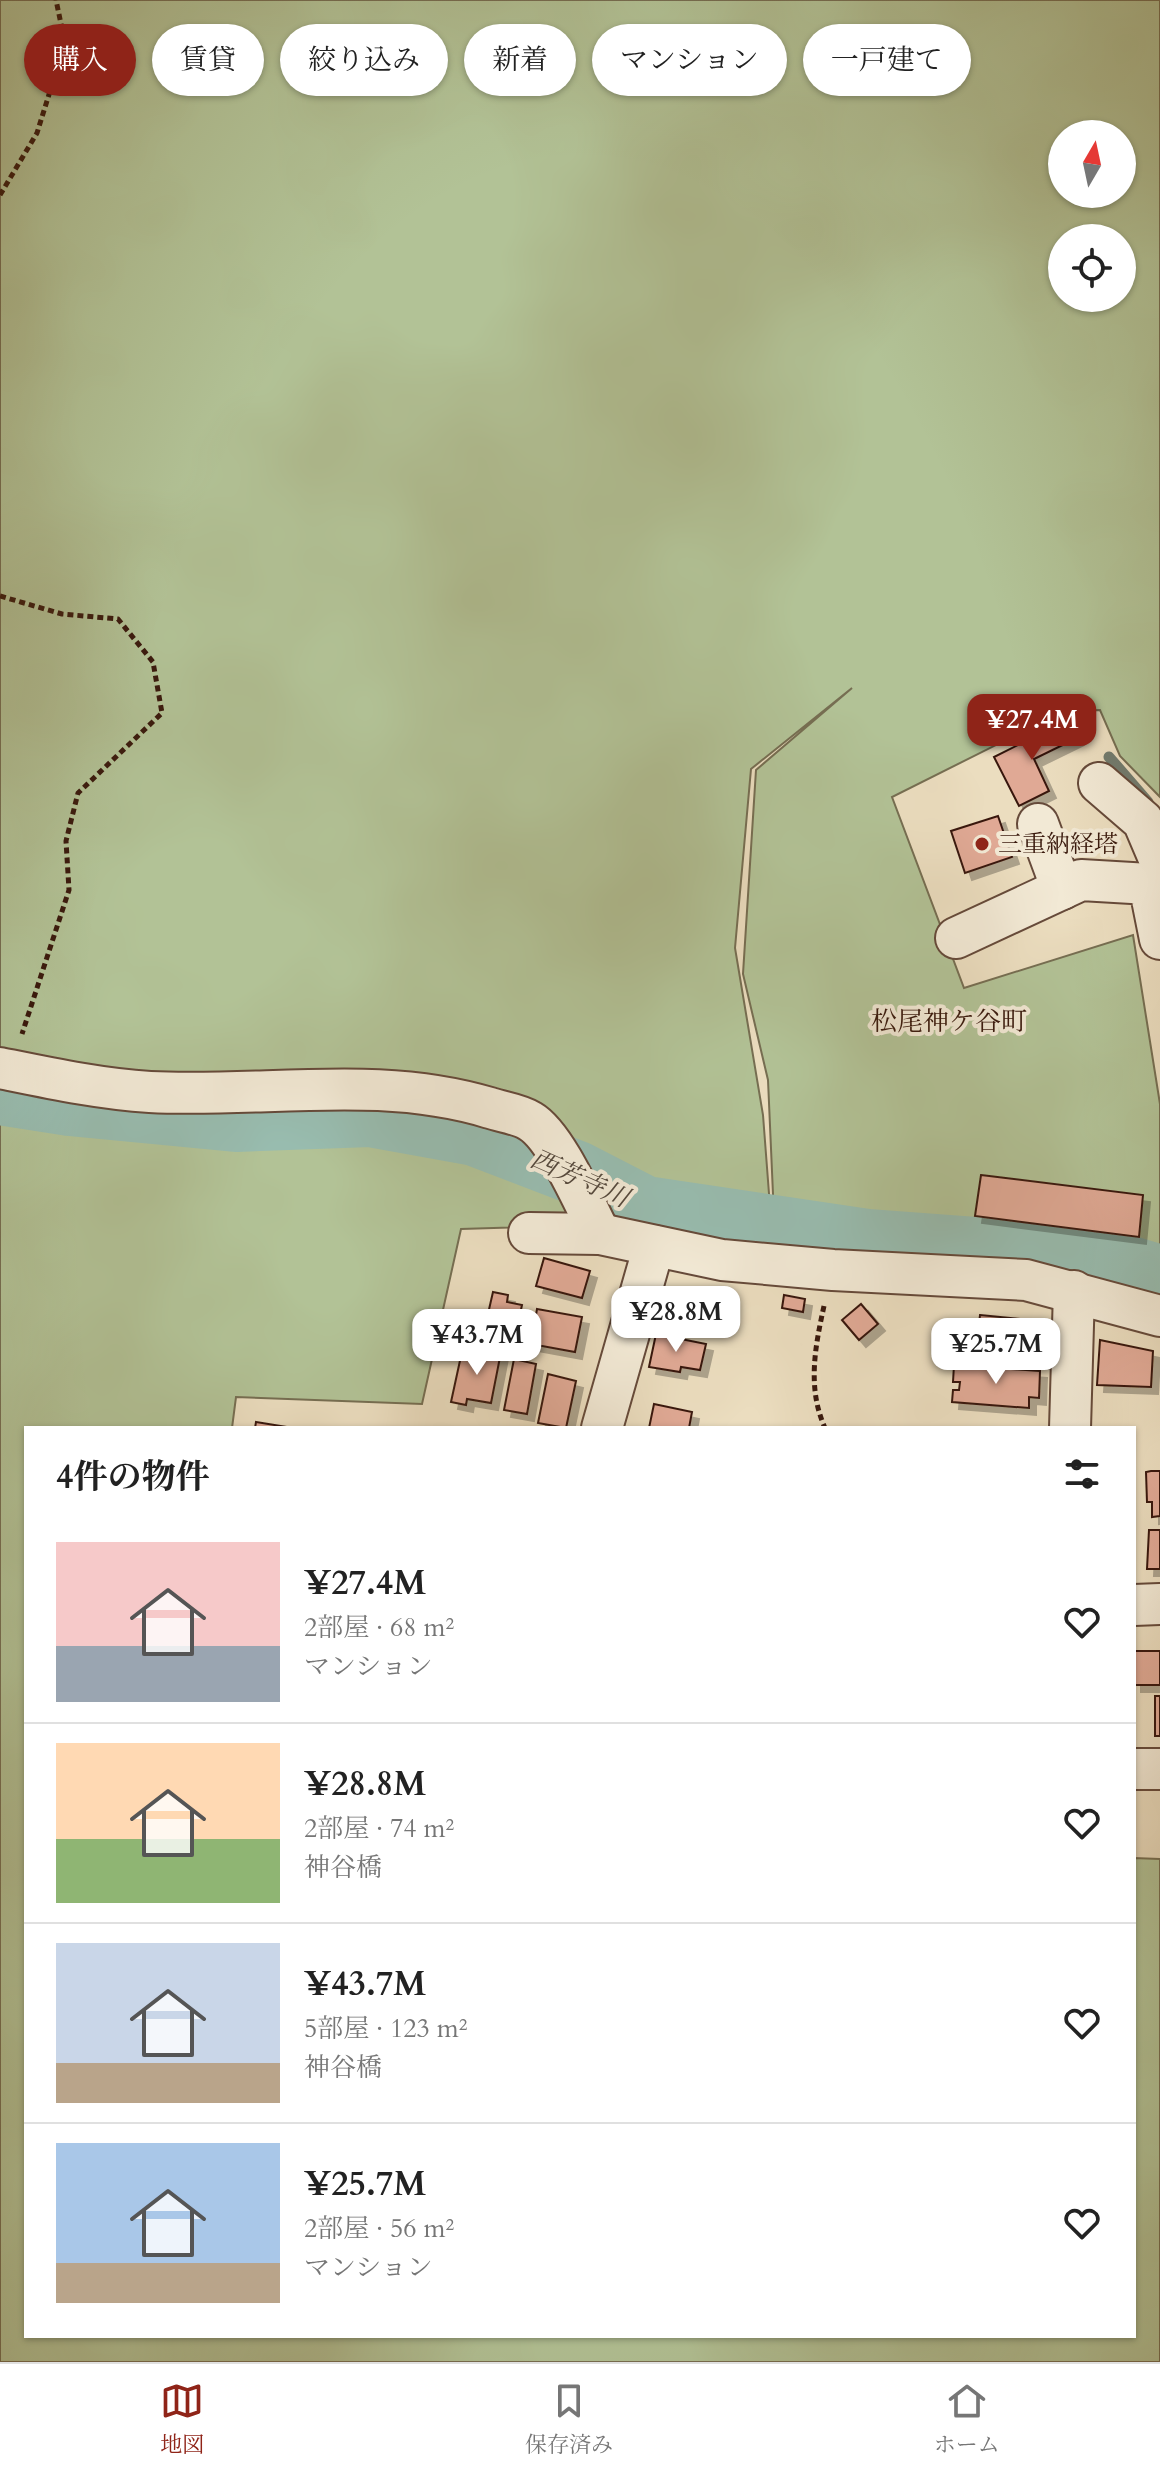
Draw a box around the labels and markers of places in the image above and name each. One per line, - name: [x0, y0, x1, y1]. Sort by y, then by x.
- pin: ¥27.4M: [967, 694, 1097, 762]
- place label: 三重納経塔: [998, 828, 1118, 861]
- marker: 三重納経塔: [973, 835, 991, 853]
- pin: ¥28.8M: [611, 1286, 741, 1354]
- pin: ¥43.7M: [412, 1309, 542, 1377]
- pin: ¥25.7M: [931, 1318, 1061, 1386]

